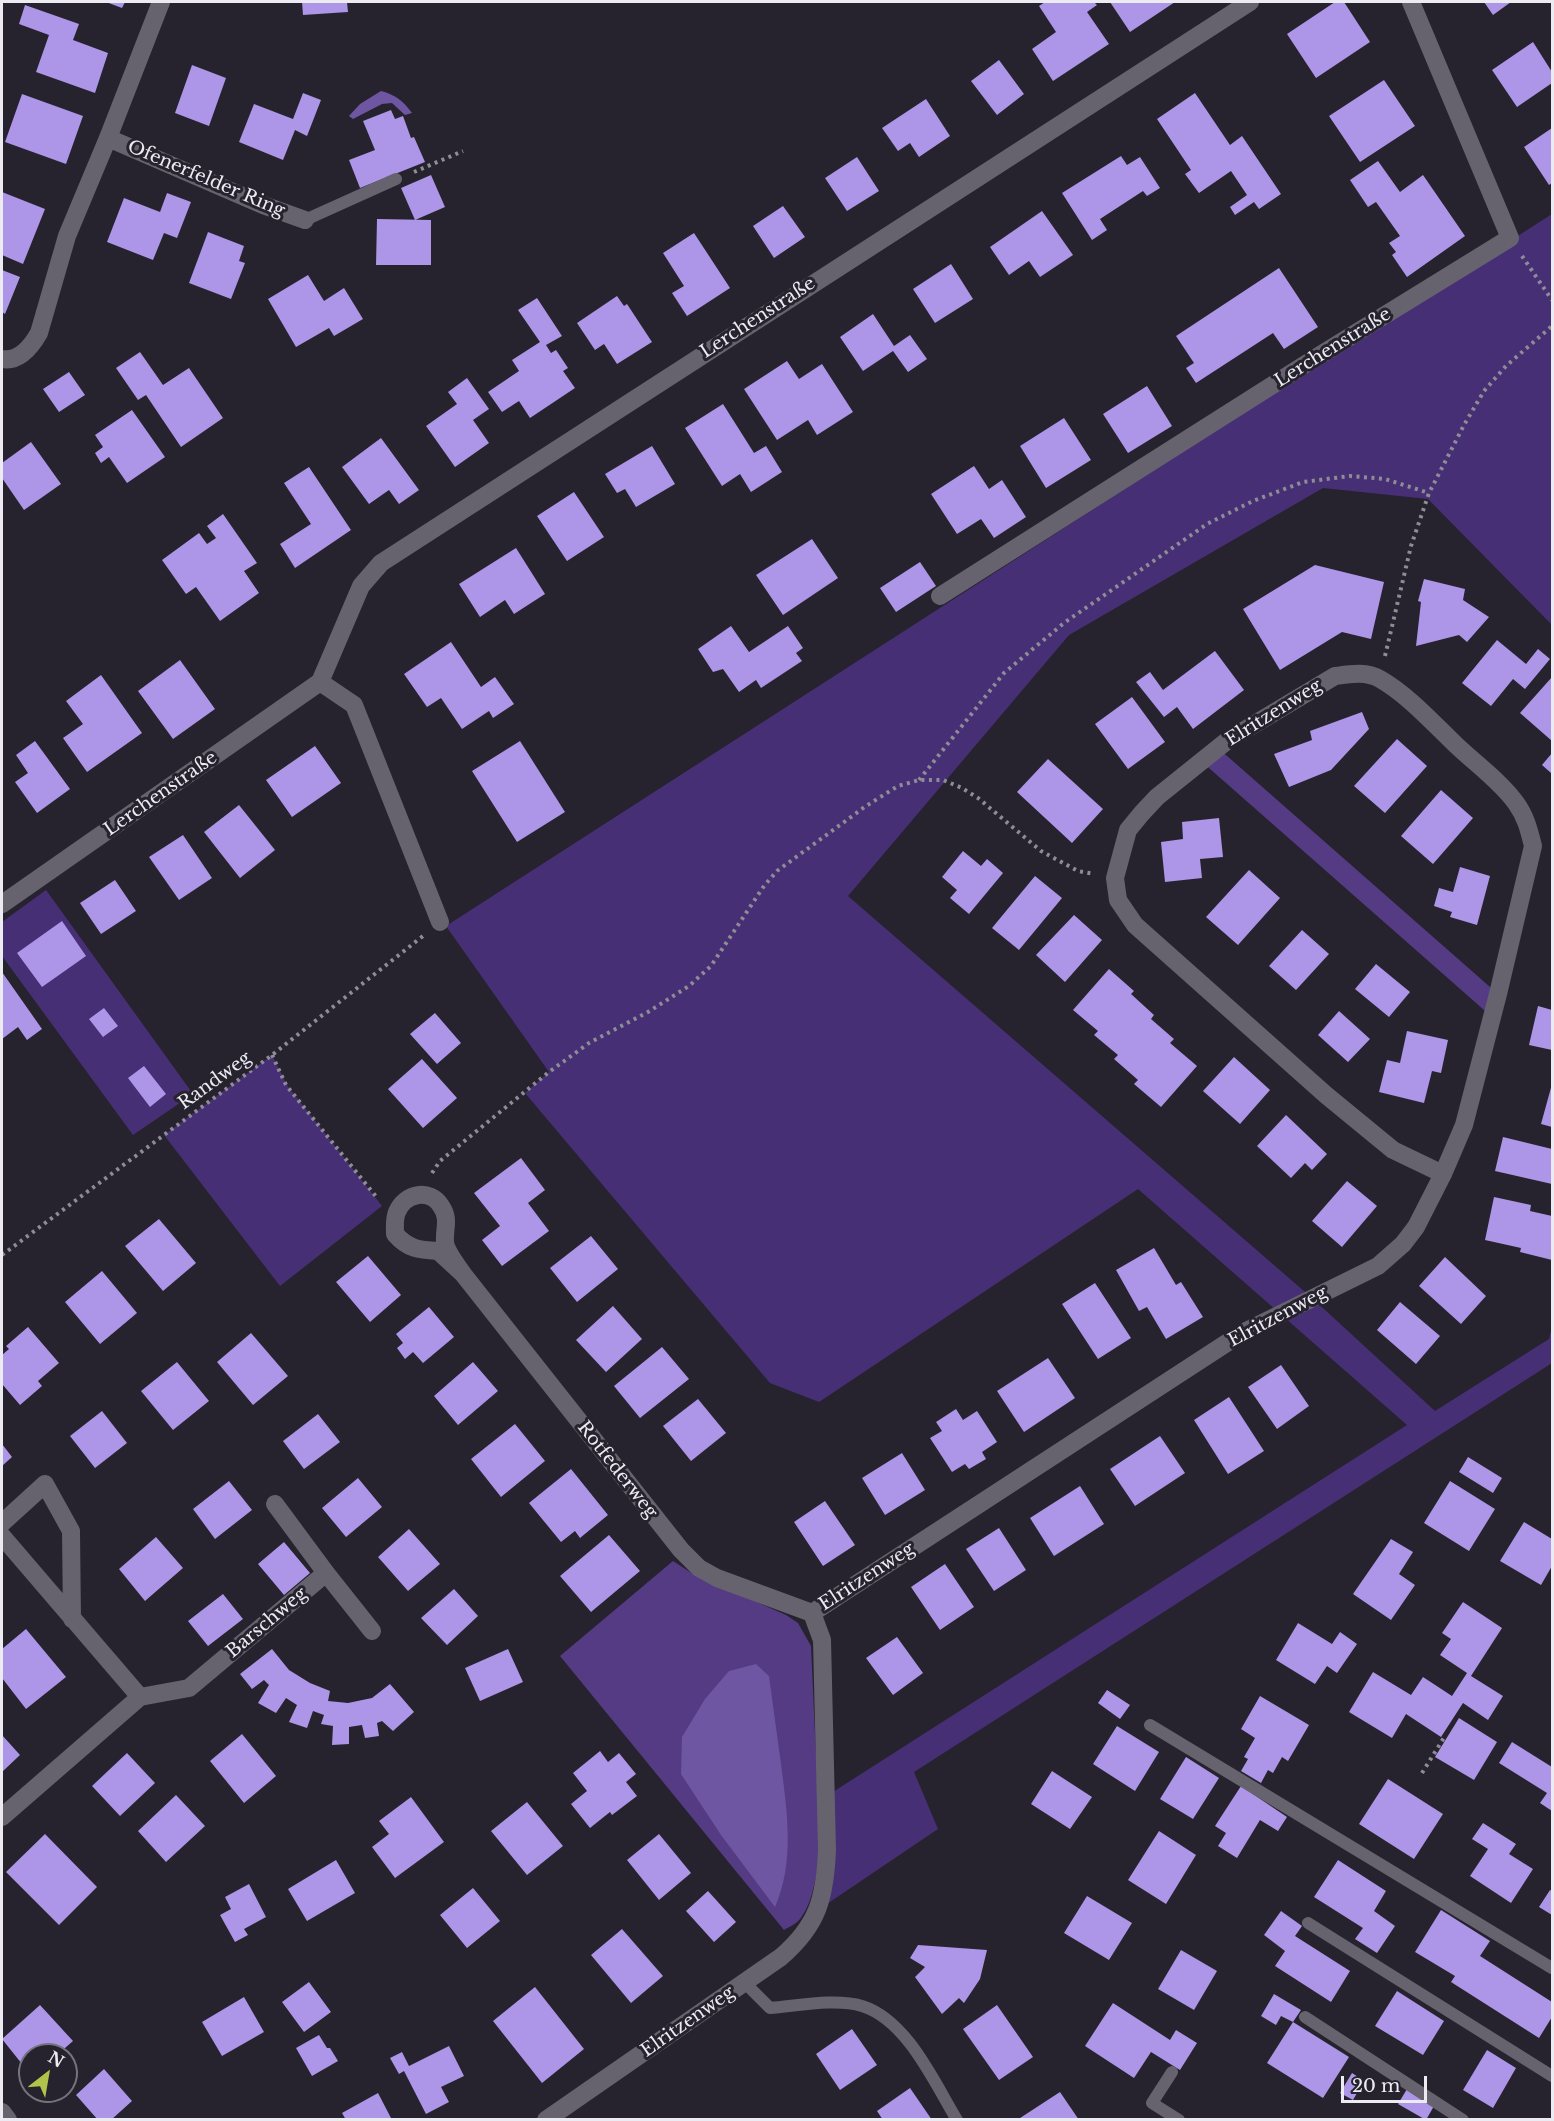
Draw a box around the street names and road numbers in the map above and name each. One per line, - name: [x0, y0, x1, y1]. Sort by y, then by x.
- street label: Ofenerfelder Ring: [124, 136, 288, 222]
- street label: Lerchenstraße: [696, 273, 820, 363]
- street label: Lerchenstraße: [1271, 304, 1395, 392]
- street label: Elritzenweg: [1222, 675, 1326, 751]
- street label: Lerchenstraße: [100, 747, 222, 841]
- street label: Randweg: [174, 1047, 256, 1115]
- street label: Elritzenweg: [1225, 1282, 1331, 1352]
- street label: Rotfederweg: [572, 1417, 662, 1523]
- street label: Elritzenweg: [815, 1538, 919, 1616]
- street label: Barschweg: [222, 1583, 312, 1663]
- street label: Elritzenweg: [637, 1982, 739, 2062]

